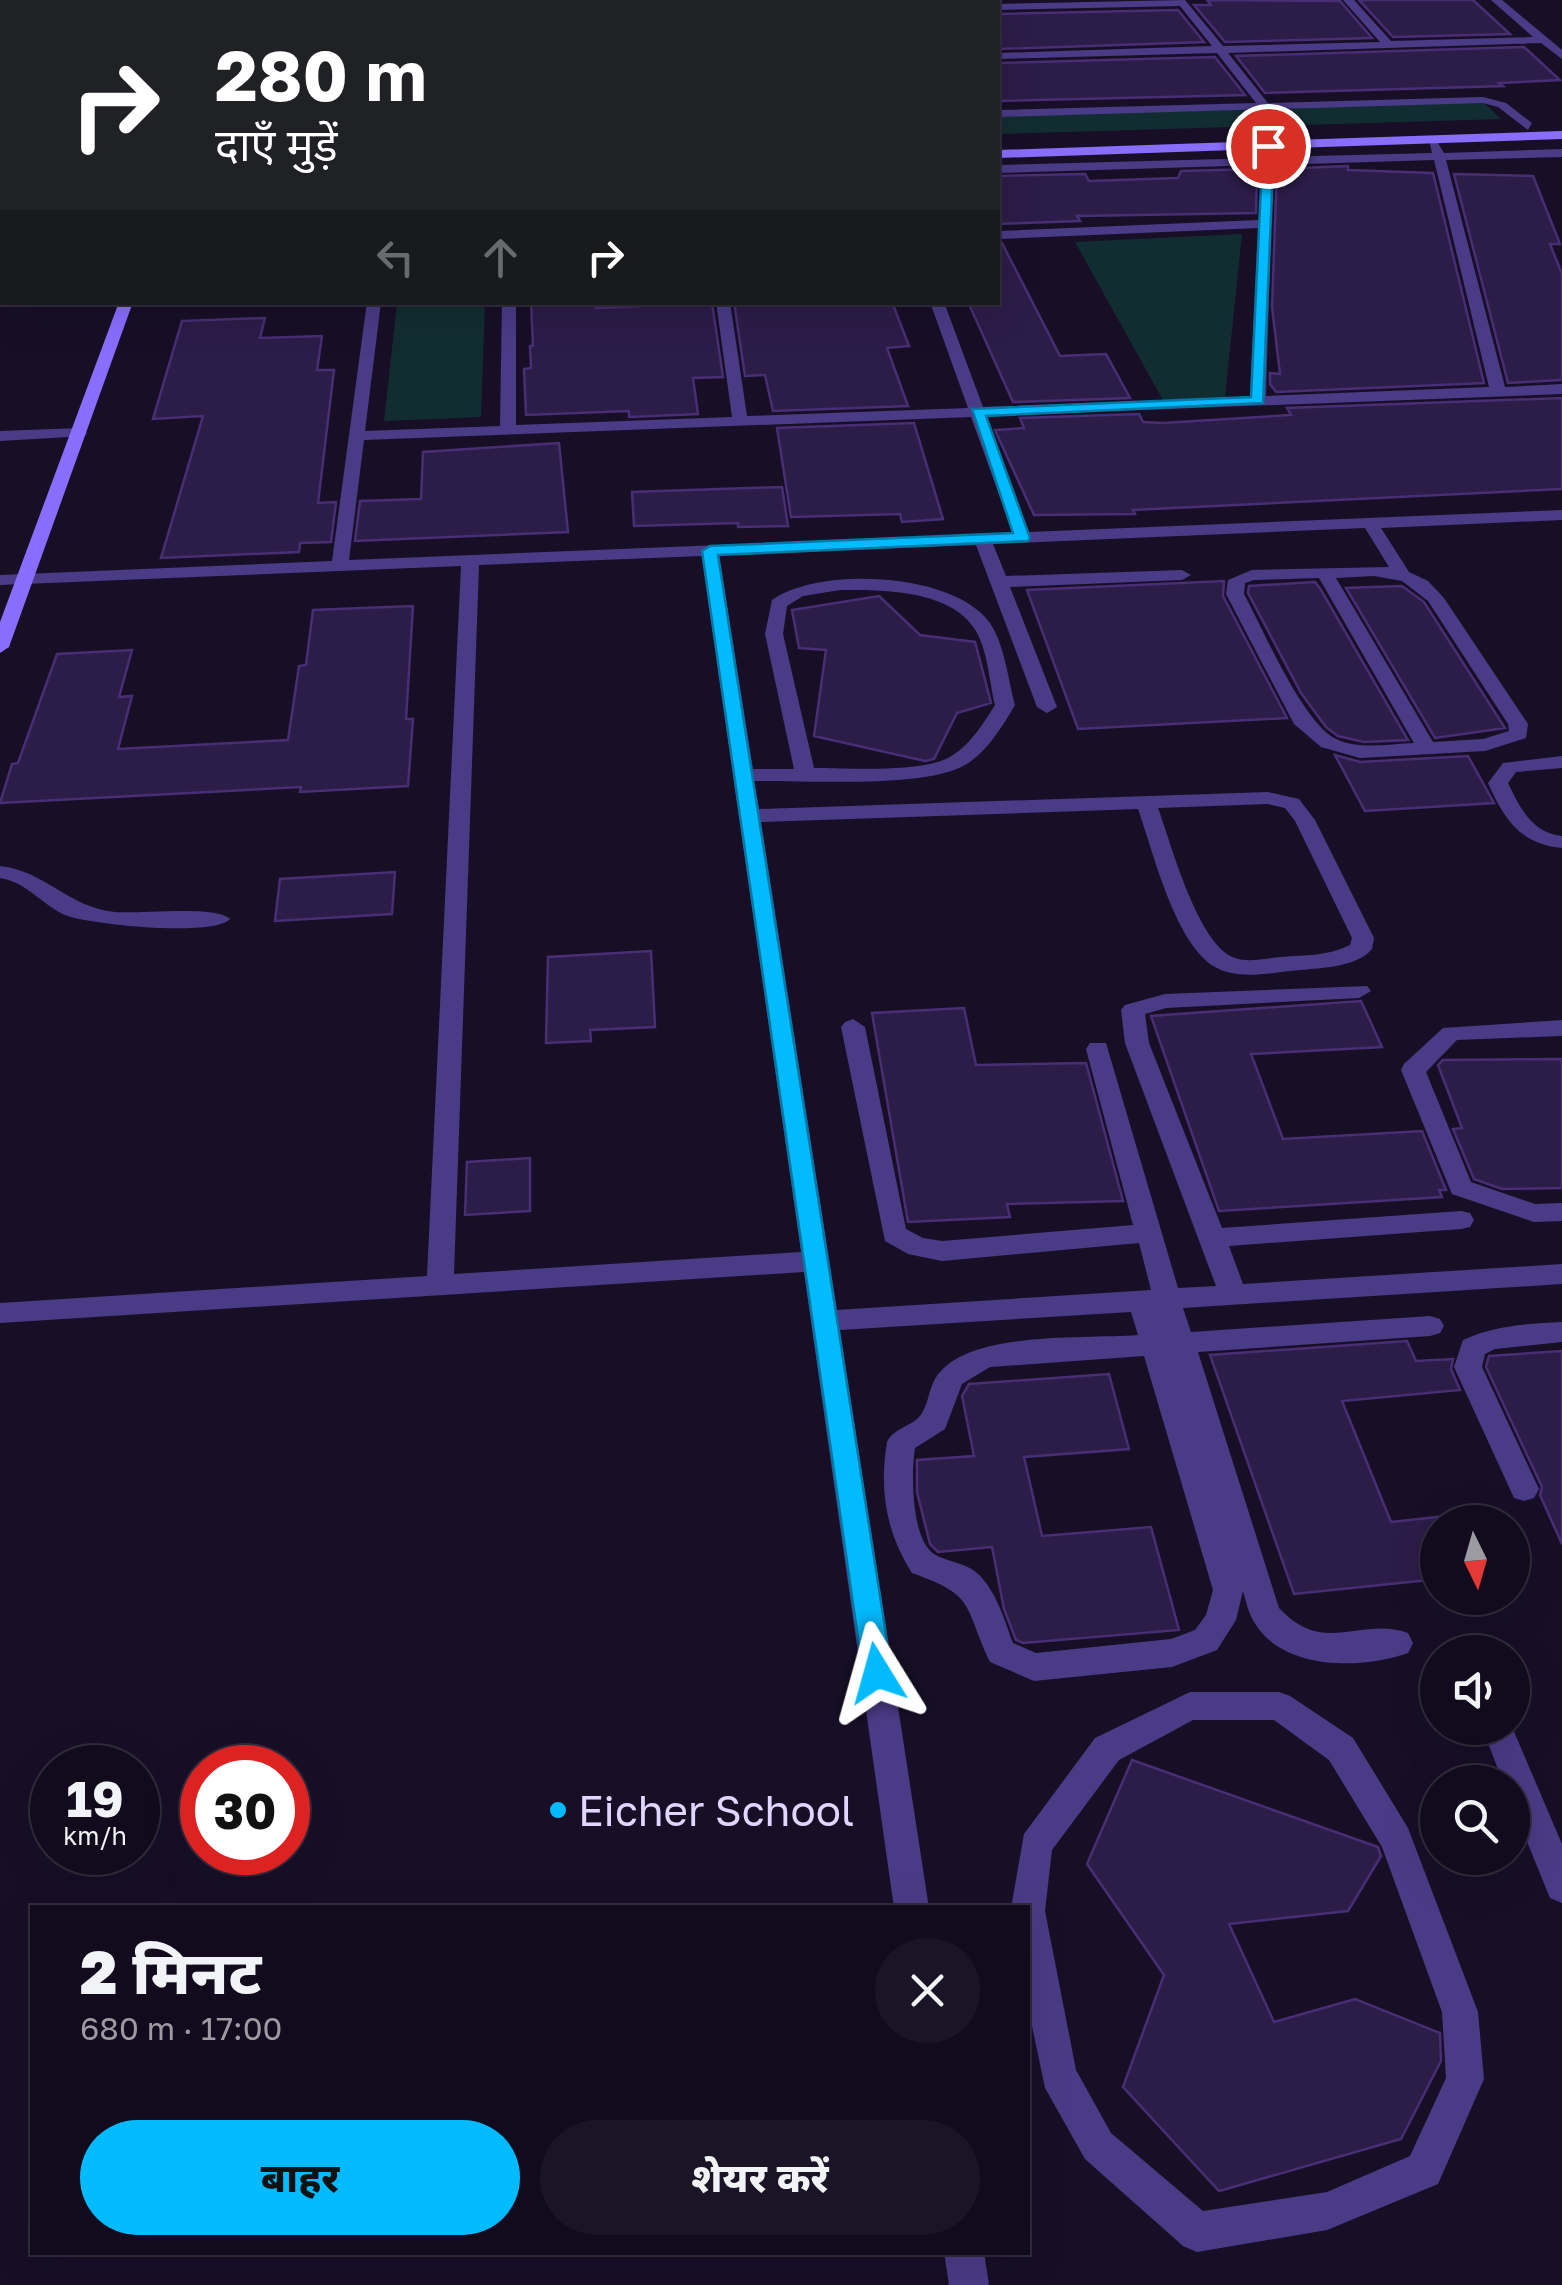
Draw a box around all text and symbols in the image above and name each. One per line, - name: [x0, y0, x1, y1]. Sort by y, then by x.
- text: 280 m: [215, 32, 427, 116]
- icon: right: [50, 40, 180, 170]
- pin: [1226, 104, 1311, 189]
- text: दाएँ मुड़ें: [215, 117, 338, 171]
- icon: arrive: [1241, 119, 1296, 174]
- icon: left: [368, 230, 423, 285]
- icon: ahead: [473, 230, 528, 285]
- icon: right: [578, 230, 633, 285]
- north arrow: [1420, 1505, 1530, 1615]
- map controls: [1420, 1505, 1530, 1875]
- position arrow: [825, 1621, 929, 1725]
- button: sound: [1420, 1635, 1530, 1745]
- speed limit sign: 30: [180, 1745, 310, 1875]
- button: search: [1420, 1765, 1530, 1875]
- text: 19: [66, 1768, 124, 1828]
- place label: Eicher School: [578, 1785, 854, 1835]
- marker: Eicher School: [547, 1799, 569, 1821]
- text: km/h: [63, 1820, 127, 1851]
- text: 2 मिनट: [80, 1935, 261, 2007]
- button: close: [875, 1938, 980, 2043]
- text: 680 m · 17:00: [80, 2009, 282, 2047]
- button: बाहर: [80, 2120, 520, 2235]
- button: शेयर करें: [540, 2120, 980, 2235]

